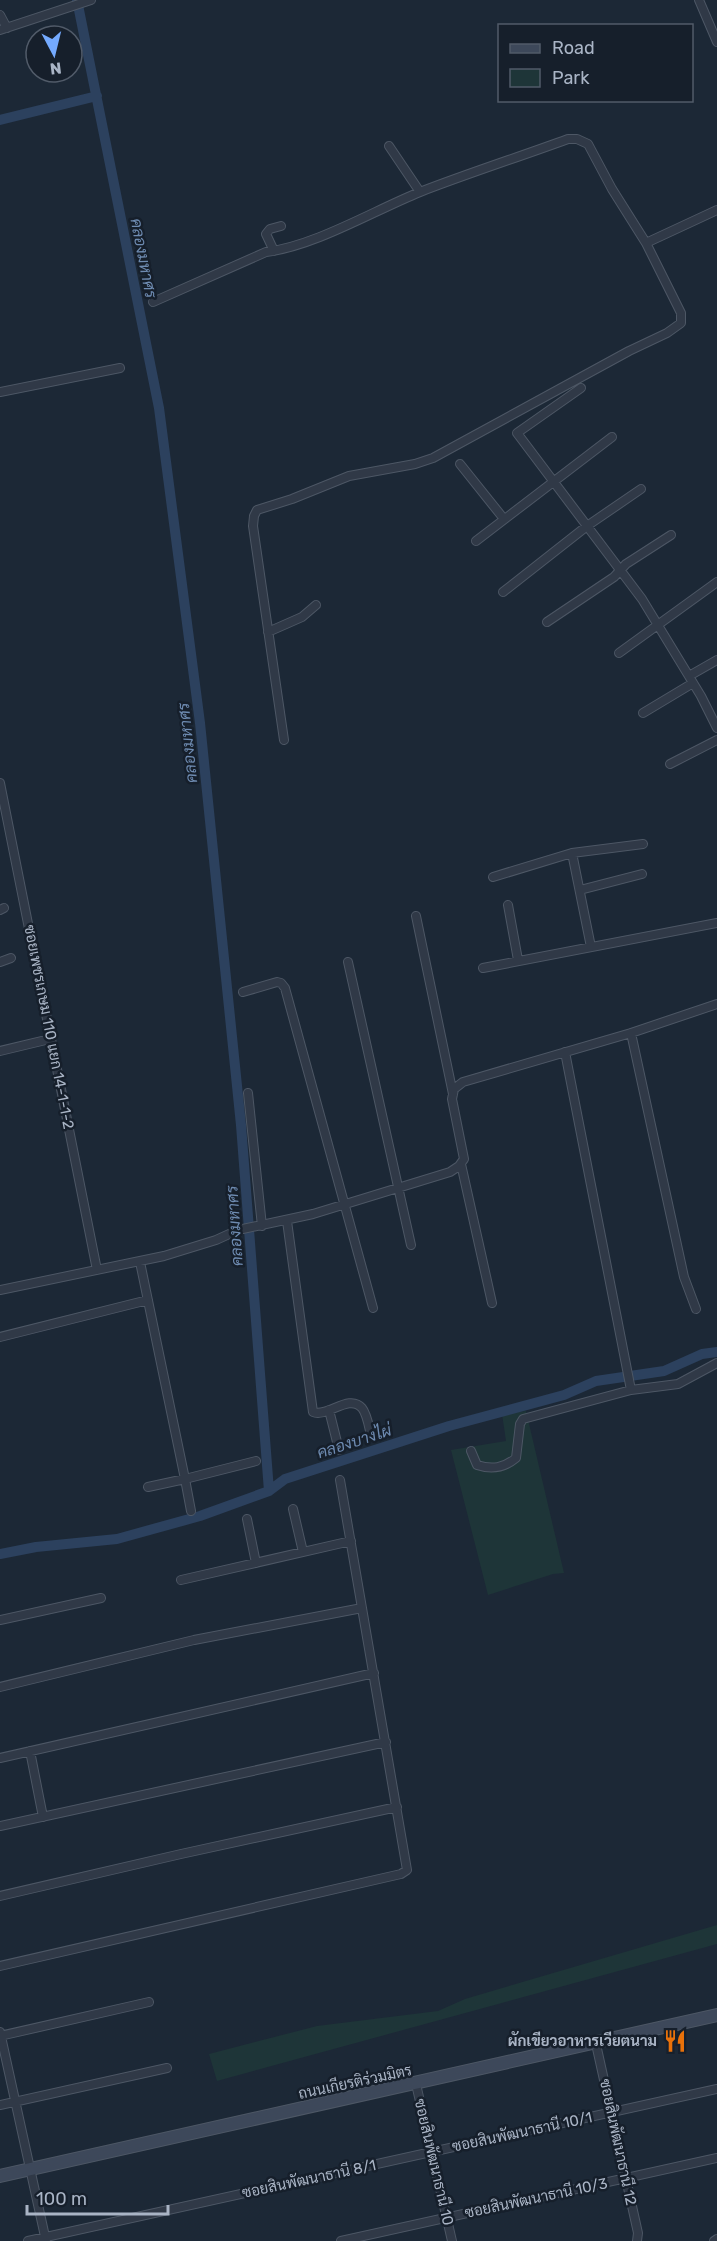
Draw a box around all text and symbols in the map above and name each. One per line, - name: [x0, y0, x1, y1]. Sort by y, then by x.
- north arrow: [24, 24, 84, 84]
- legend: [498, 24, 693, 102]
- text: Road: [552, 37, 595, 59]
- text: N: [49, 58, 63, 79]
- text: Park: [552, 67, 590, 89]
- water label: คลองมหาศร: [126, 217, 161, 301]
- water label: คลองมหาศร: [174, 701, 201, 784]
- street label: ซอยเพชรเกษม 110 แยก 14-1-1-2: [20, 923, 78, 1131]
- water label: คลองมหาศร: [222, 1184, 247, 1267]
- water label: คลองบางไผ่: [314, 1418, 395, 1462]
- restaurant icon: ผักเขียวอาหารเวียตนาม: [662, 2028, 688, 2054]
- place label: ผักเขียวอาหารเวียตนาม: [508, 2031, 657, 2050]
- street label: ถนนเกียรติร่วมมิตร: [296, 2060, 414, 2103]
- street label: ซอยสินพัฒนาธานี 12: [596, 2077, 641, 2207]
- street label: ซอยสินพัฒนาธานี 10: [411, 2097, 458, 2227]
- street label: ซอยสินพัฒนาธานี 10/1: [450, 2107, 594, 2156]
- street label: ซอยสินพัฒนาธานี 8/1: [240, 2155, 378, 2202]
- street label: ซอยสินพัฒนาธานี 10/3: [463, 2173, 609, 2222]
- scale bar: [27, 2178, 168, 2216]
- text: 100 m: [36, 2188, 87, 2210]

